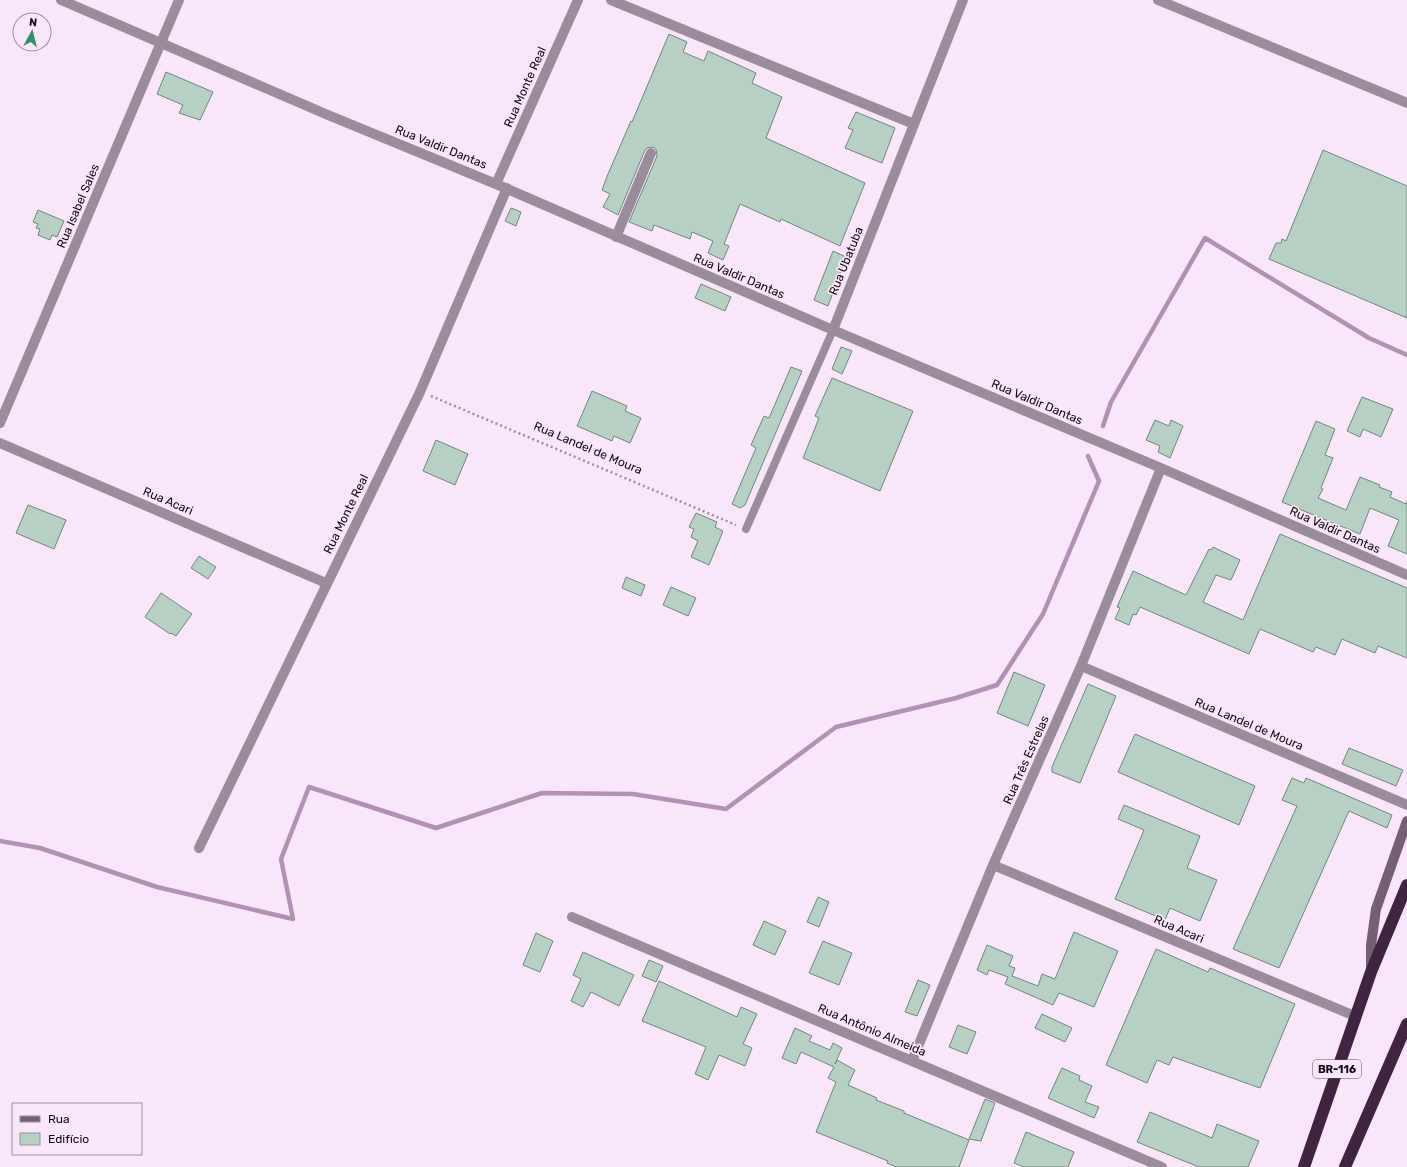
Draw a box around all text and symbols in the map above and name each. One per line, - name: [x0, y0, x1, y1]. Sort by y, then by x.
- north arrow: [12, 12, 52, 52]
- text: N: [28, 16, 38, 30]
- street label: Rua Monte Real: [501, 45, 549, 129]
- street label: Rua Valdir Dantas: [393, 122, 489, 172]
- street label: Rua Isabel Sales: [54, 162, 102, 250]
- street label: Rua Ubatuba: [826, 225, 866, 297]
- street label: Rua Valdir Dantas: [691, 250, 787, 302]
- street label: Rua Valdir Dantas: [989, 376, 1085, 428]
- street label: Rua Landel de Moura: [532, 419, 644, 477]
- street label: Rua Monte Real: [321, 472, 371, 556]
- street label: Rua Acari: [141, 484, 195, 518]
- street label: Rua Valdir Dantas: [1287, 504, 1383, 556]
- street label: Rua Landel de Moura: [1193, 695, 1305, 753]
- street label: Rua Três Estrelas: [1000, 714, 1052, 806]
- street label: Rua Acari: [1152, 912, 1206, 946]
- street label: Rua Antônio Almeida: [816, 1001, 928, 1059]
- road number: BR-116: [1313, 1060, 1361, 1078]
- legend: [12, 1103, 142, 1155]
- text: Rua: [48, 1112, 70, 1126]
- text: Edifício: [48, 1132, 89, 1146]

